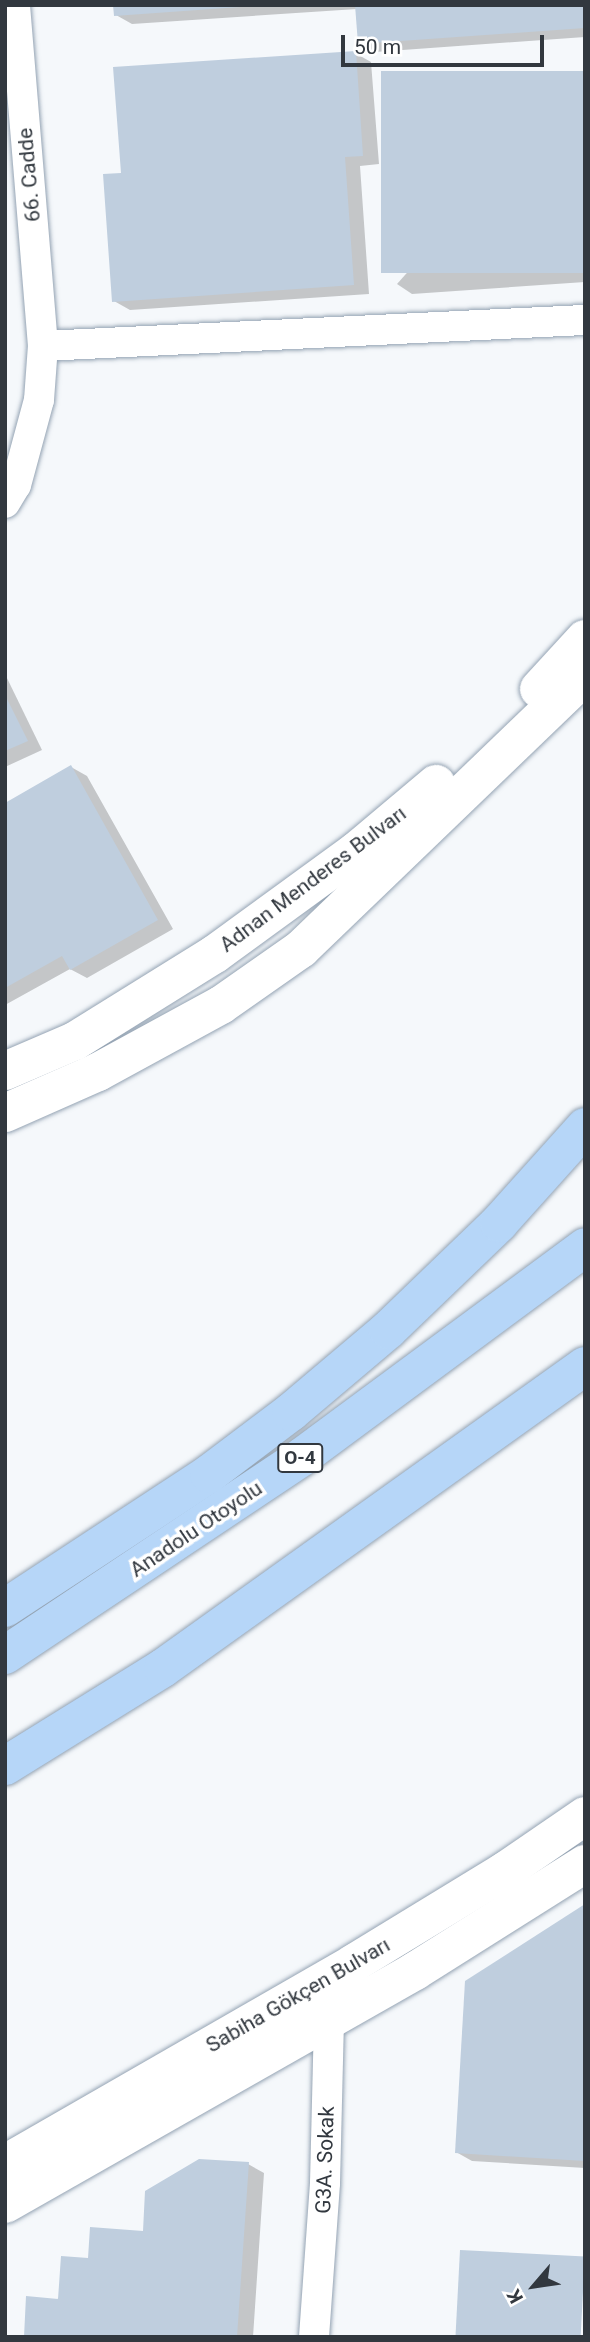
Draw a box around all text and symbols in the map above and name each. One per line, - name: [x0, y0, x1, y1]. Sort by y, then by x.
- scale bar: [345, 21, 548, 65]
- text: 50 m: [354, 35, 401, 59]
- street label: 66. Cadde: [12, 127, 46, 223]
- street label: Adnan Menderes Bulvarı: [215, 801, 411, 957]
- road number: O-4: [277, 1442, 323, 1474]
- street label: Anadolu Otoyolu: [125, 1476, 267, 1582]
- street label: Sabiha Gökçen Bulvarı: [202, 1932, 394, 2058]
- street label: G3A. Sokak: [311, 2106, 339, 2214]
- north arrow: [499, 2251, 569, 2321]
- text: K: [502, 2286, 528, 2307]

